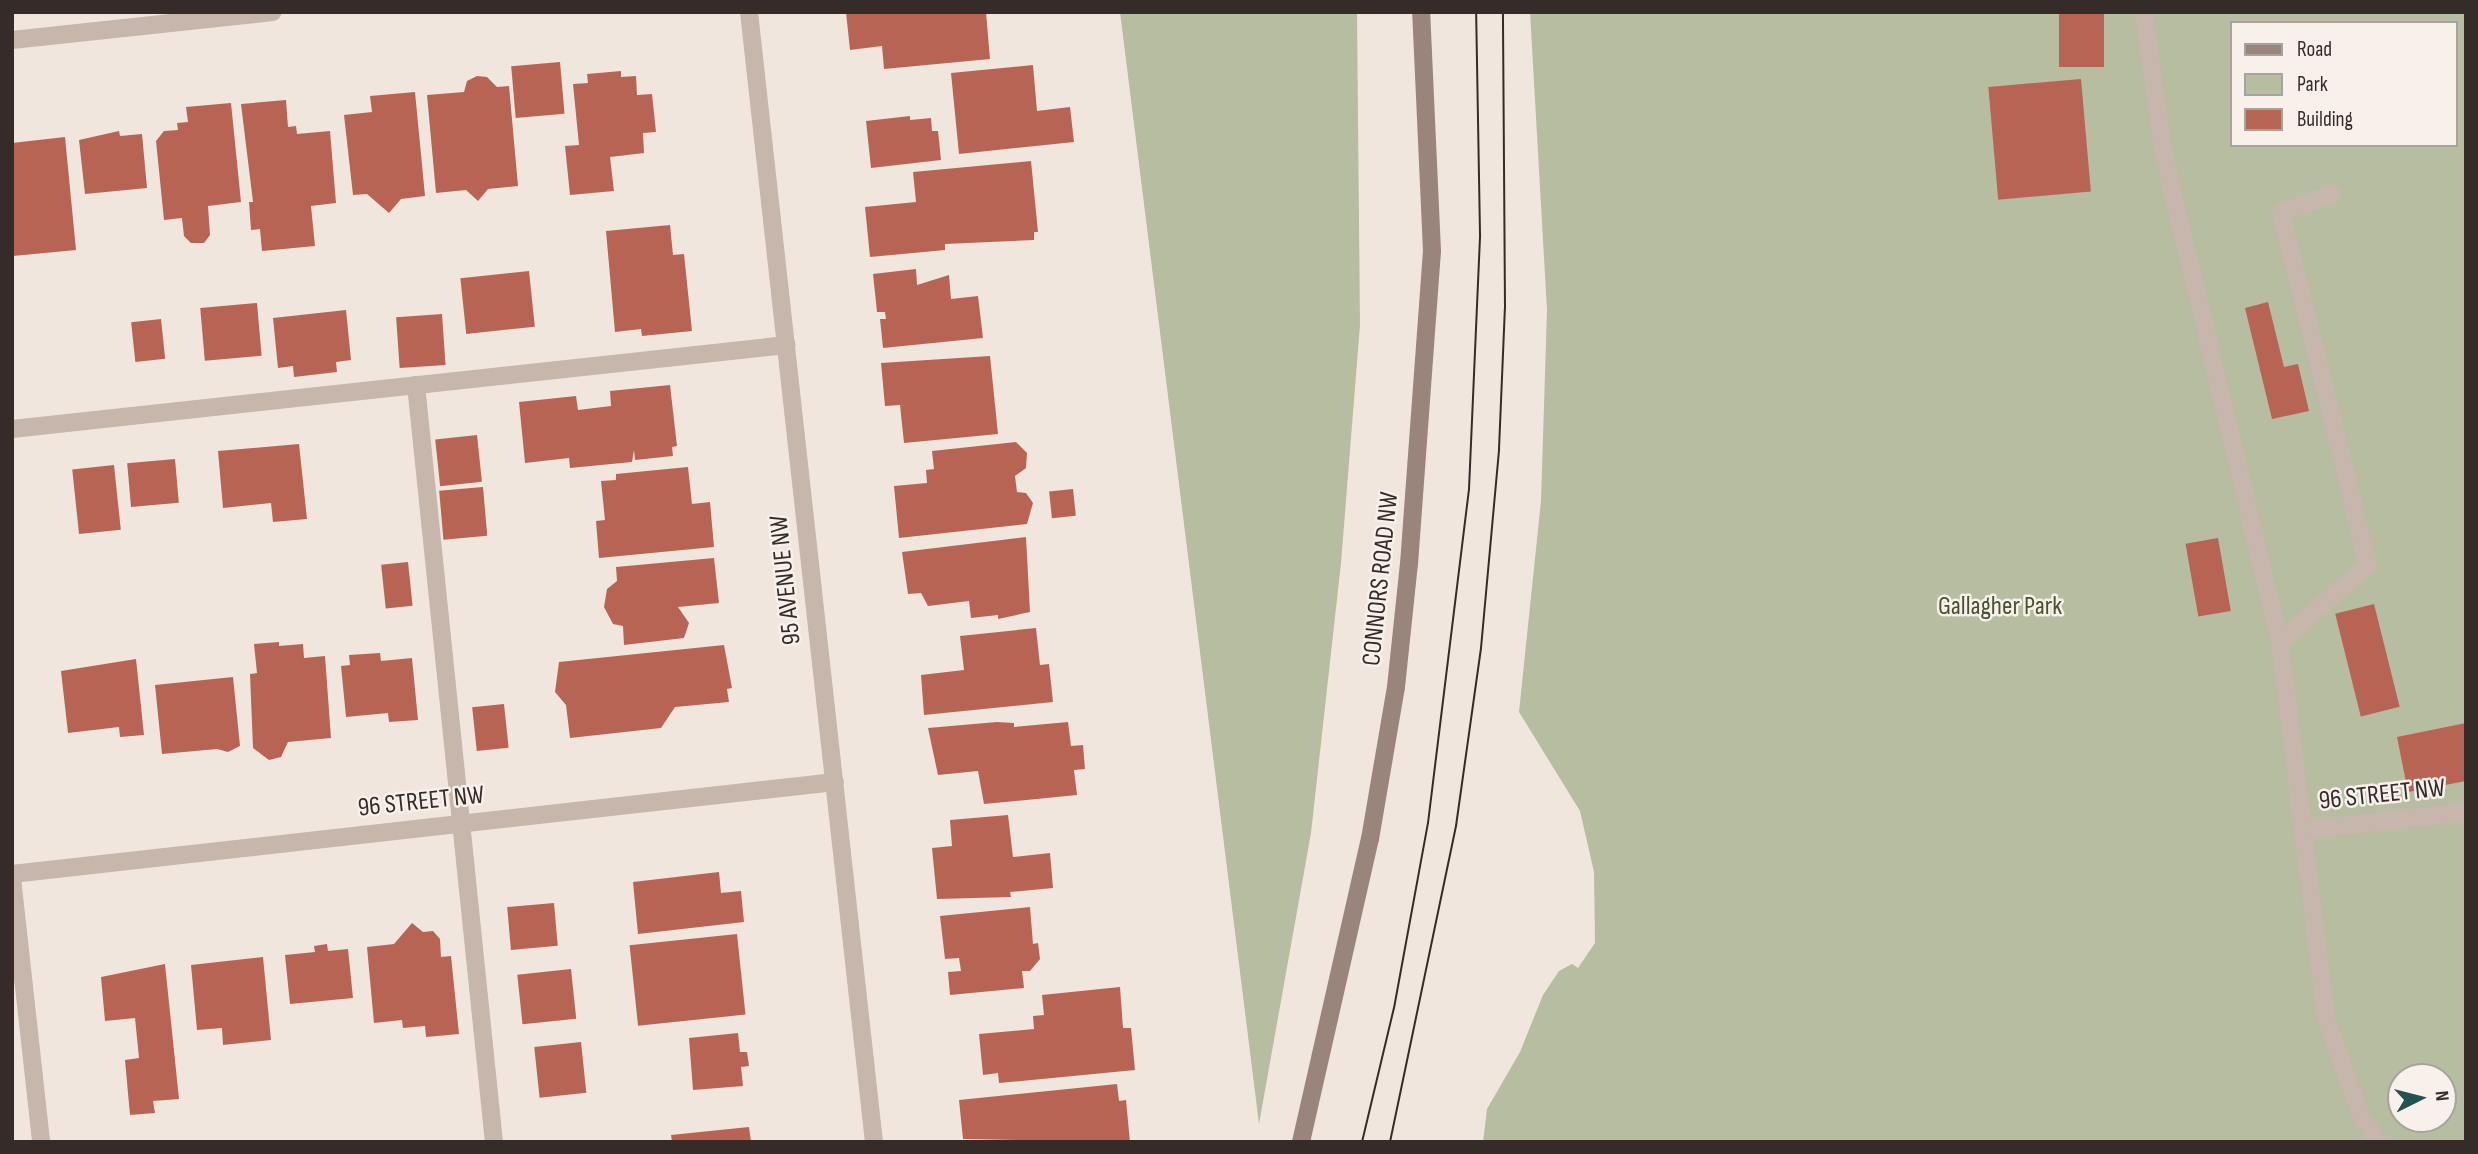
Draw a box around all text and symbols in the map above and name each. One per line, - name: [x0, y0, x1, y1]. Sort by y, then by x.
- legend: [2230, 21, 2457, 147]
- text: Road: [2297, 37, 2332, 62]
- text: Park: [2297, 72, 2328, 97]
- text: Building: [2297, 107, 2353, 132]
- street label: CONNORS ROAD NW: [1356, 491, 1406, 667]
- street label: 95 AVENUE NW: [764, 514, 808, 646]
- park label: Gallagher Park: [1938, 591, 2062, 623]
- street label: 96 STREET NW: [2317, 773, 2447, 817]
- street label: 96 STREET NW: [356, 780, 486, 824]
- north arrow: [2387, 1063, 2457, 1133]
- text: N: [2429, 1090, 2453, 1102]

